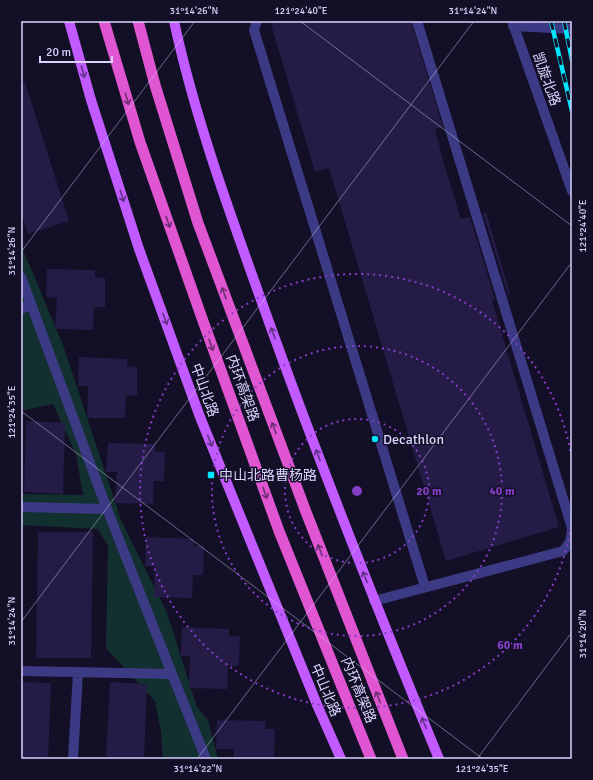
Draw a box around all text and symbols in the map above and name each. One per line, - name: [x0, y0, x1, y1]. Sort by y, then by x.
- text: 31°14'26"N: [170, 5, 218, 17]
- text: 121°24'40"E: [274, 5, 328, 17]
- text: 31°14'24"N: [449, 5, 497, 17]
- scale bar: [40, 38, 112, 64]
- text: 20 m: [46, 45, 71, 60]
- street label: 凯旋北路: [529, 50, 564, 108]
- one-way arrow: [80, 65, 87, 78]
- one-way arrow: [124, 92, 131, 105]
- one-way arrow: [119, 189, 126, 202]
- text: 121°24'40"E: [577, 199, 589, 253]
- one-way arrow: [164, 216, 172, 228]
- text: 31°14'26"N: [6, 227, 18, 275]
- one-way arrow: [219, 288, 227, 300]
- one-way arrow: [161, 312, 169, 324]
- one-way arrow: [268, 328, 276, 340]
- one-way arrow: [208, 338, 216, 350]
- street label: 内环高架路: [223, 352, 262, 424]
- street label: 中山北路: [187, 361, 222, 419]
- text: 121°24'35"E: [6, 385, 18, 439]
- one-way arrow: [270, 423, 278, 435]
- place label: Decathlon: [383, 431, 444, 448]
- one-way arrow: [206, 434, 214, 446]
- marker: Decathlon: [370, 434, 380, 444]
- one-way arrow: [314, 450, 322, 462]
- place label: 中山北路曹杨路: [219, 467, 317, 484]
- marker: 中山北路曹杨路: [206, 470, 216, 480]
- centre of rings: [350, 484, 364, 498]
- text: 20 m: [416, 484, 442, 499]
- text: 40 m: [489, 484, 515, 499]
- one-way arrow: [262, 487, 270, 499]
- one-way arrow: [316, 544, 324, 556]
- one-way arrow: [360, 571, 368, 583]
- text: 31°14'24"N: [6, 597, 18, 645]
- text: 31°14'20"N: [577, 610, 589, 658]
- text: 60 m: [497, 638, 523, 653]
- street label: 内环高架路: [338, 655, 380, 726]
- street label: 中山北路: [307, 661, 344, 719]
- one-way arrow: [374, 691, 382, 703]
- one-way arrow: [420, 717, 428, 729]
- text: 31°14'22"N: [174, 763, 222, 775]
- text: 121°24'35"E: [455, 763, 509, 775]

